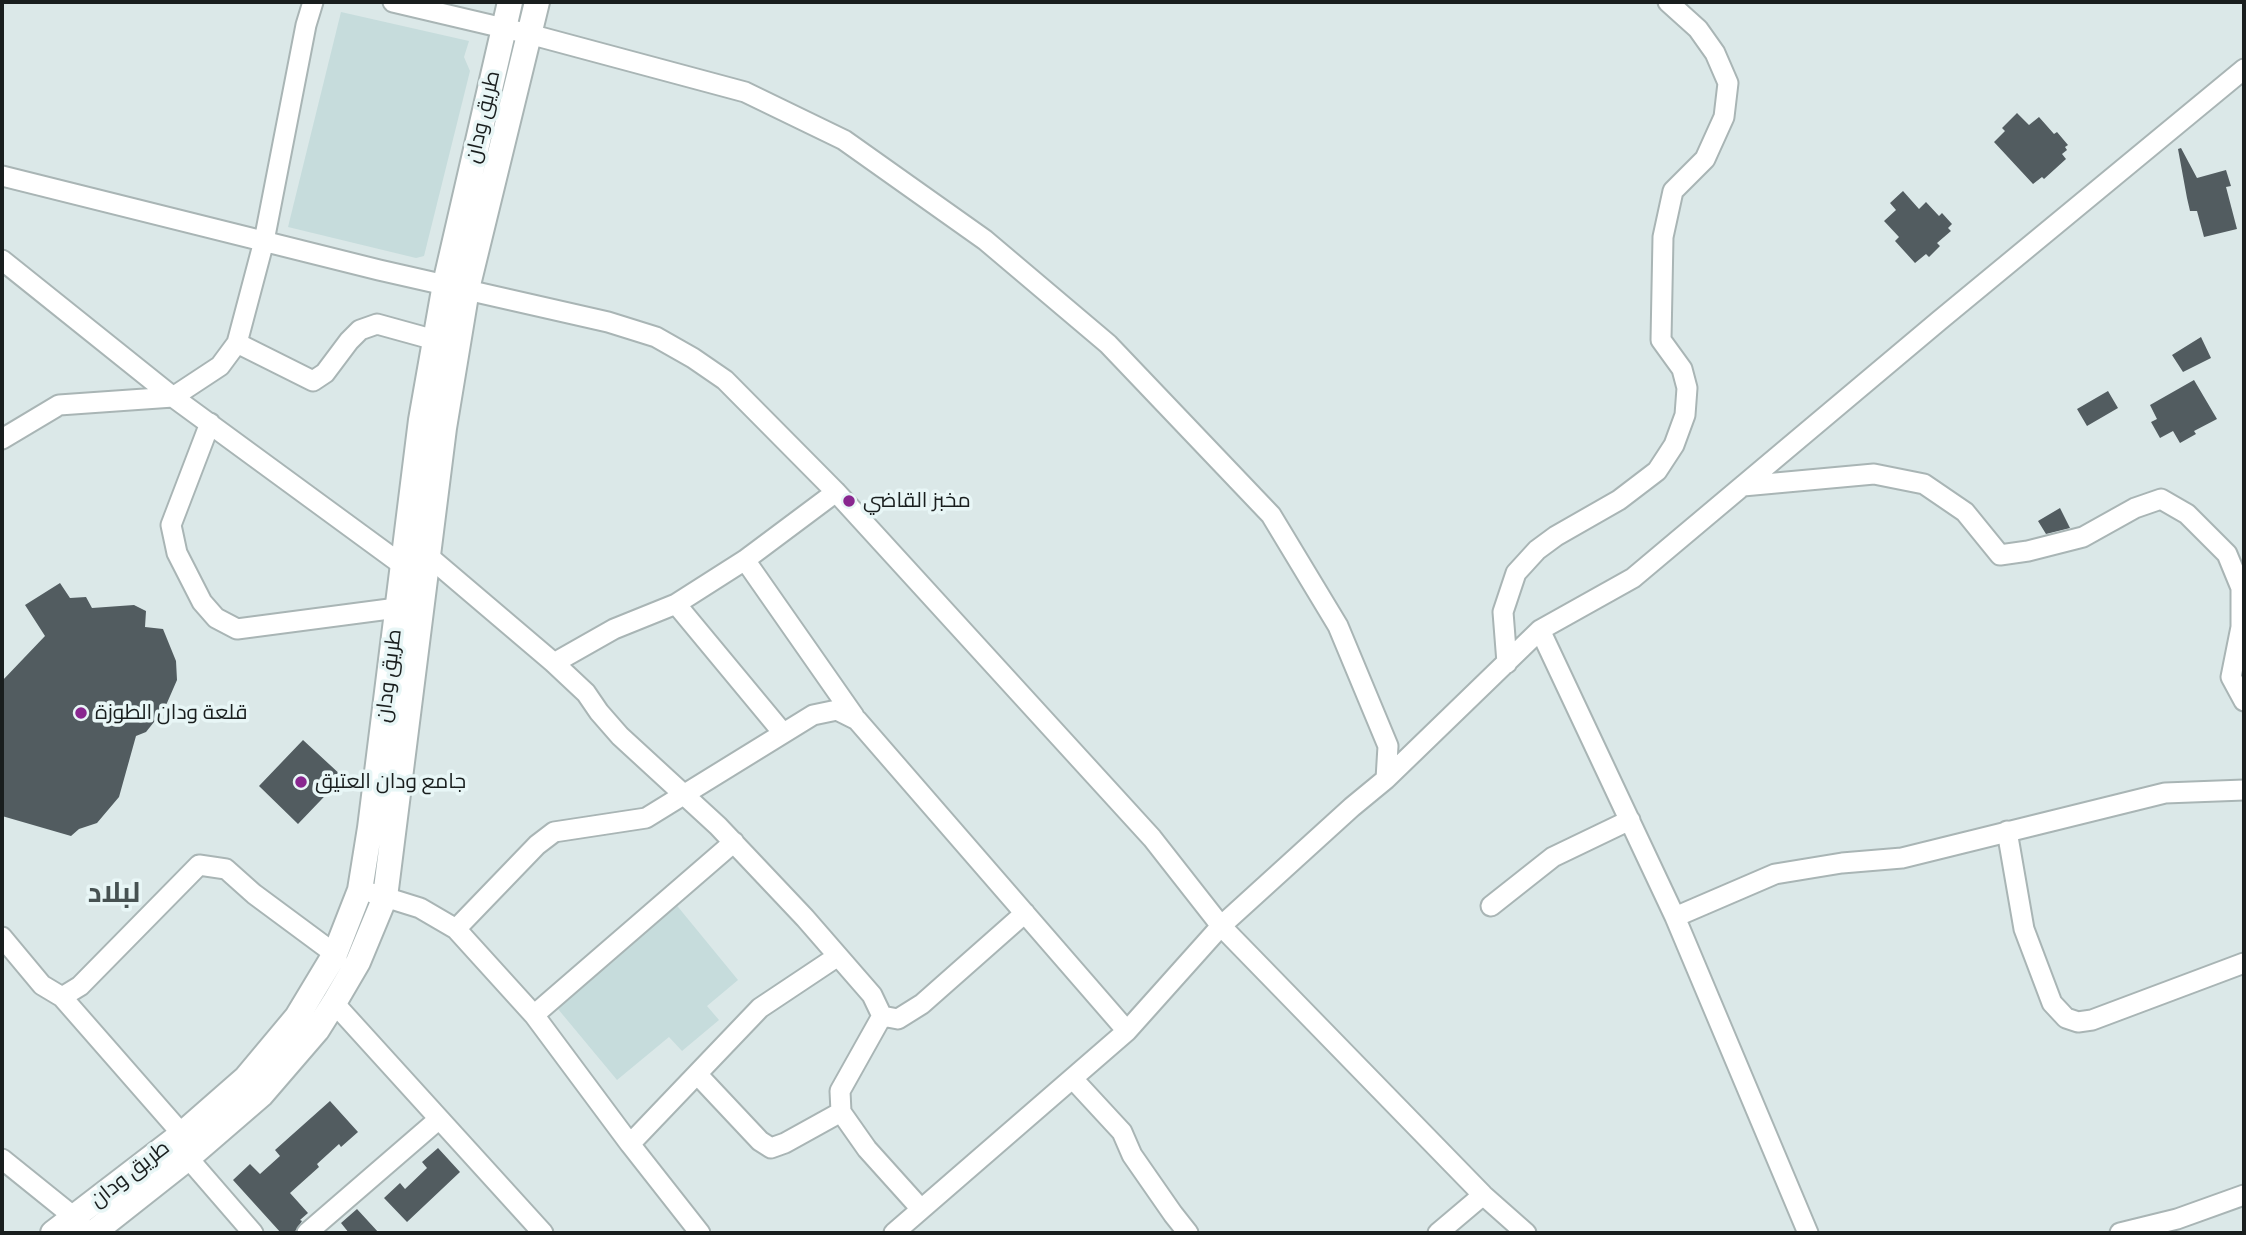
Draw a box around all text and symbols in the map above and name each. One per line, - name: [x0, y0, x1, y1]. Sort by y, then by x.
- street label: طريق ودان: [460, 68, 506, 166]
- place label: مخبز القاضي: [863, 488, 971, 514]
- marker: مخبز القاضي: [841, 493, 857, 509]
- street label: طريق ودان: [371, 628, 407, 724]
- place label: قلعة ودان الطوزة: [95, 700, 247, 726]
- marker: قلعة ودان الطوزة: [73, 705, 89, 721]
- place label: جامع ودان العتيق: [315, 769, 466, 795]
- marker: جامع ودان العتيق: [293, 774, 309, 790]
- district label: لبلاد: [88, 877, 140, 911]
- street label: طريق ودان: [85, 1135, 175, 1213]

